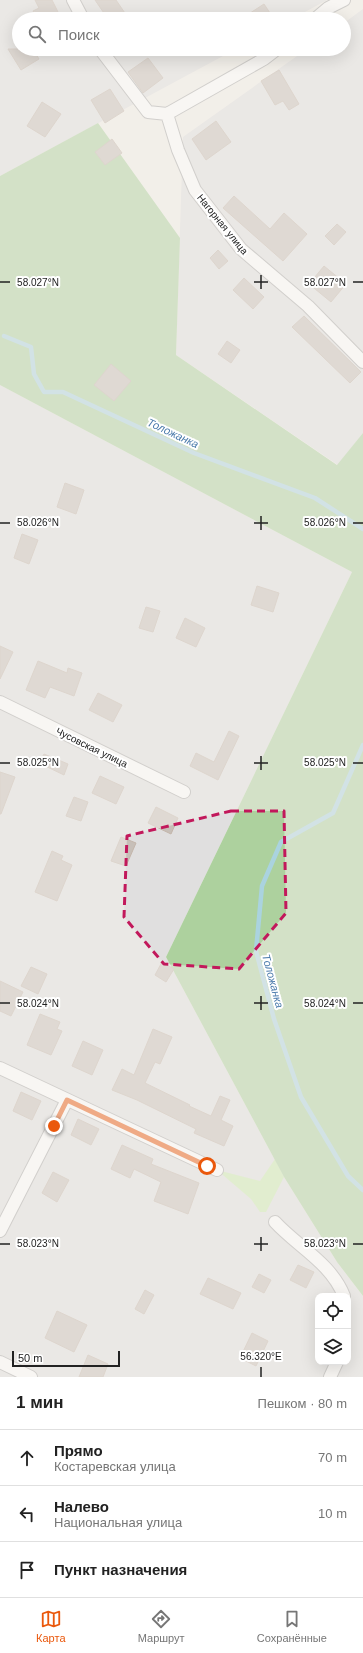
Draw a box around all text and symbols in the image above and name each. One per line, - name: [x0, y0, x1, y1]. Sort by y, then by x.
- search box: [12, 12, 351, 56]
- icon: search: [26, 23, 48, 45]
- text: Поиск: [58, 26, 100, 43]
- street label: Нагорная улица: [195, 192, 250, 257]
- text: 58.027°N: [17, 277, 59, 288]
- text: 58.027°N: [304, 277, 346, 288]
- water label: Толожанка: [145, 416, 201, 450]
- text: 58.026°N: [17, 517, 59, 528]
- text: 58.026°N: [304, 517, 346, 528]
- street label: Чусовская улица: [54, 725, 130, 770]
- text: 58.025°N: [17, 757, 59, 768]
- text: 58.025°N: [304, 757, 346, 768]
- water label: Толожанка: [260, 953, 286, 1009]
- text: 58.024°N: [17, 998, 59, 1009]
- text: 58.024°N: [304, 998, 346, 1009]
- route end: [45, 1117, 63, 1135]
- route start: [198, 1157, 216, 1175]
- text: 58.023°N: [17, 1238, 59, 1249]
- text: 58.023°N: [304, 1238, 346, 1249]
- map controls: [315, 1293, 351, 1365]
- button: locate: [315, 1293, 351, 1329]
- button: layers: [315, 1329, 351, 1365]
- scale bar: [12, 1349, 120, 1368]
- text: 56.320°E: [240, 1351, 282, 1362]
- text: 50 m: [18, 1352, 42, 1364]
- text: 1 мин: [16, 1393, 63, 1412]
- text: Пешком · 80 m: [258, 1396, 347, 1411]
- text: Прямо: [54, 1442, 103, 1459]
- icon: ahead: [16, 1447, 38, 1469]
- text: 70 m: [318, 1450, 347, 1465]
- text: Костаревская улица: [54, 1459, 176, 1474]
- text: Налево: [54, 1498, 109, 1515]
- icon: left: [16, 1503, 38, 1525]
- text: 10 m: [318, 1506, 347, 1521]
- text: Национальная улица: [54, 1515, 182, 1530]
- icon: arrive: [16, 1559, 38, 1581]
- text: Пункт назначения: [54, 1561, 187, 1578]
- tab: Карта: [36, 1608, 66, 1644]
- tab: Маршрут: [138, 1608, 185, 1644]
- tab: Сохранённые: [257, 1608, 327, 1644]

